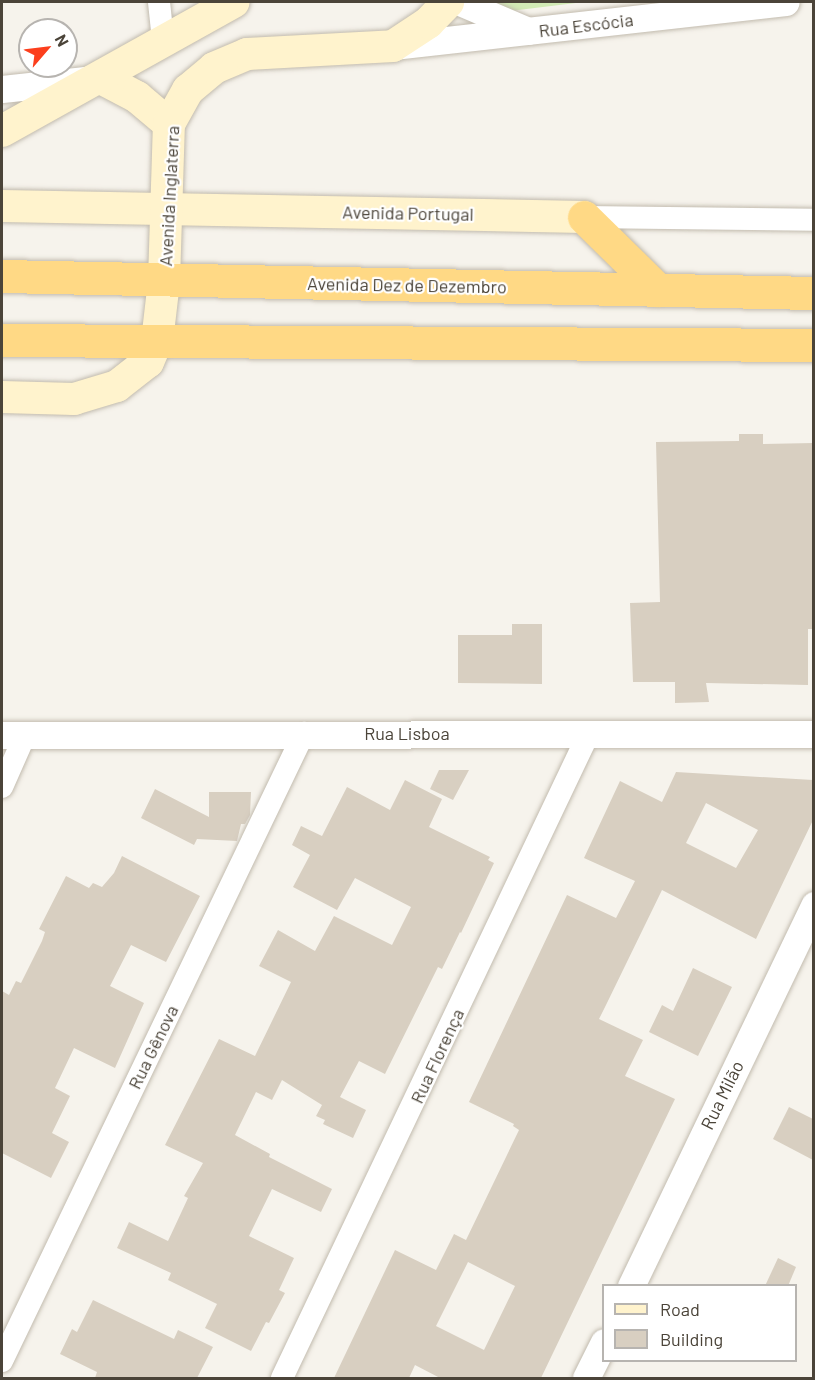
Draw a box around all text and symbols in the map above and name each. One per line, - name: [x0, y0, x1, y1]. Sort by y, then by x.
- street label: Rua Escócia: [537, 8, 635, 42]
- north arrow: [18, 18, 78, 78]
- text: N: [52, 31, 73, 49]
- street label: Avenida Inglaterra: [155, 125, 183, 267]
- street label: Avenida Portugal: [342, 201, 474, 225]
- street label: Avenida Dez de Dezembro: [307, 272, 507, 298]
- street label: Rua Lisboa: [364, 722, 450, 744]
- street label: Rua Gênova: [123, 1002, 183, 1092]
- street label: Rua Florença: [406, 1005, 468, 1107]
- street label: Rua Milão: [696, 1057, 748, 1133]
- legend: [602, 1284, 797, 1362]
- text: Road: [660, 1298, 700, 1320]
- text: Building: [660, 1328, 723, 1350]

